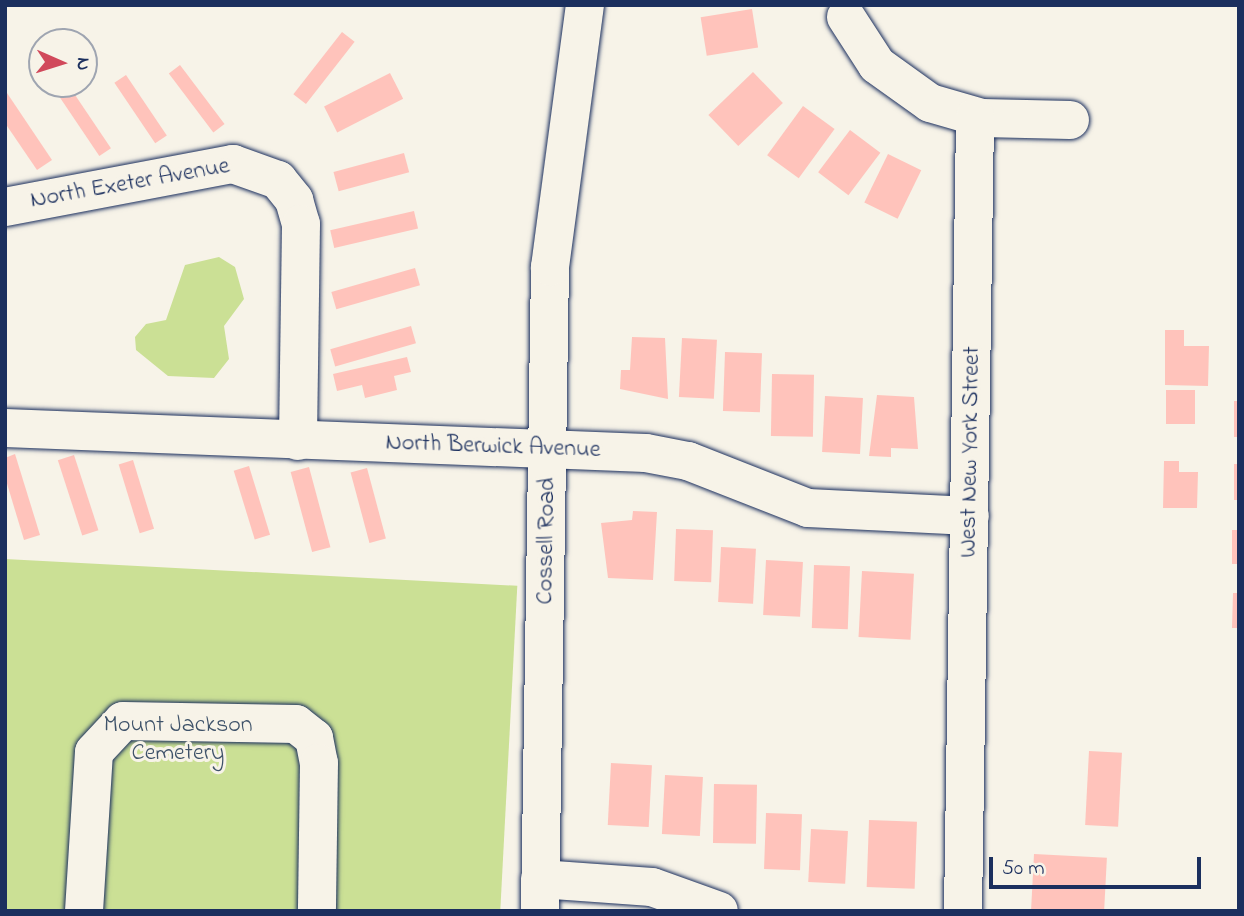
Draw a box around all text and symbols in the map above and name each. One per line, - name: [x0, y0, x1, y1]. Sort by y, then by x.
- north arrow: [28, 28, 98, 98]
- text: N: [69, 57, 96, 71]
- street label: North Exeter Avenue: [28, 152, 232, 216]
- street label: West New York Street: [955, 346, 987, 558]
- street label: North Berwick Avenue: [385, 429, 601, 465]
- street label: Cossell Road: [531, 477, 563, 605]
- park label: Mount Jackson Cemetery: [104, 712, 252, 768]
- scale bar: [992, 842, 1204, 886]
- text: 50 m: [1002, 854, 1045, 884]

